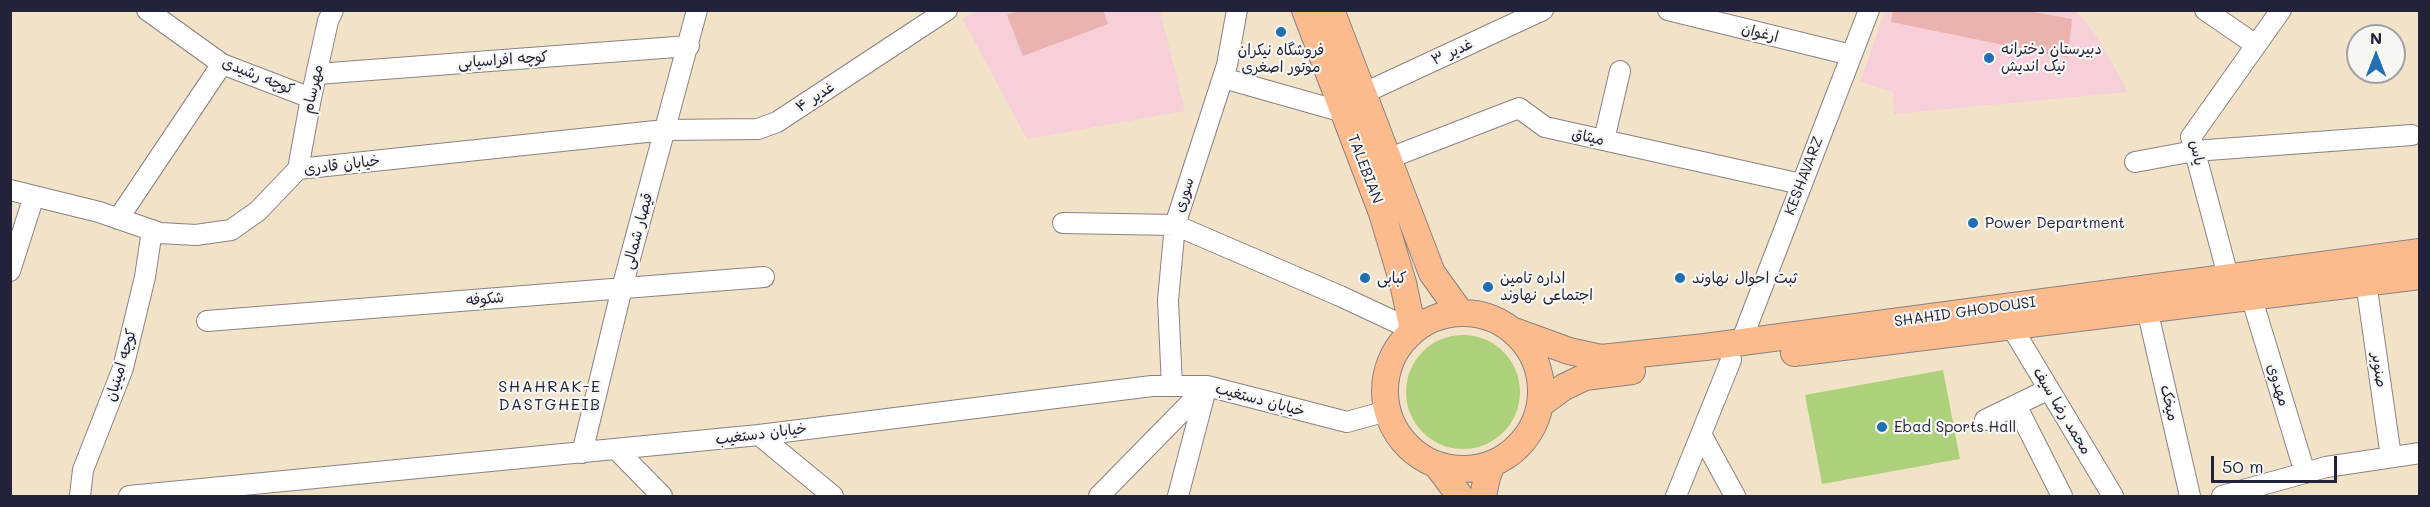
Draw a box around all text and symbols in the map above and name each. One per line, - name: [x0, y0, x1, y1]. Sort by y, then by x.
- street label: ارغوان: [1740, 20, 1780, 46]
- north arrow: [2346, 24, 2406, 84]
- marker: فروشگاه نیکران موتور اصغری: [1274, 25, 1288, 39]
- text: N: [2370, 27, 2382, 48]
- street label: غدیر ۳: [1429, 35, 1475, 69]
- place label: دبیرستان دخترانه نیک اندیش: [2001, 40, 2102, 75]
- place label: فروشگاه نیکران موتور اصغری: [1238, 41, 1324, 76]
- street label: کوچه افراسیابی: [457, 48, 549, 72]
- marker: دبیرستان دخترانه نیک اندیش: [1982, 51, 1996, 65]
- street label: کوچه رشیدی: [219, 53, 297, 99]
- street label: مهرسام: [299, 63, 327, 115]
- street label: غدیر ۴: [792, 78, 838, 116]
- street label: میثاق: [1570, 125, 1606, 149]
- street label: TALEBIAN: [1344, 132, 1386, 206]
- street label: KESHAVARZ: [1781, 134, 1827, 218]
- street label: یاس: [2186, 139, 2208, 167]
- street label: خیابان قادری: [303, 151, 381, 179]
- street label: سوری: [1170, 175, 1198, 215]
- street label: قیصار شمالی: [619, 191, 657, 271]
- place label: Power Department: [1985, 214, 2125, 232]
- marker: Power Department: [1966, 216, 1980, 230]
- place label: کبابی: [1377, 269, 1407, 287]
- place label: اداره تامین اجتماعی نهاوند: [1500, 269, 1593, 304]
- place label: ثبت احوال نهاوند: [1692, 269, 1797, 287]
- marker: کبابی: [1358, 271, 1372, 285]
- marker: ثبت احوال نهاوند: [1673, 271, 1687, 285]
- marker: اداره تامین اجتماعی نهاوند: [1481, 280, 1495, 294]
- street label: شکوفه: [465, 288, 505, 310]
- street label: SHAHID GHODOUSI: [1893, 293, 2037, 331]
- street label: کوچه امینیان: [101, 326, 141, 404]
- street label: صنوبر: [2368, 352, 2390, 388]
- street label: مهدوی: [2263, 362, 2293, 408]
- street label: محمد رضا سیف: [2029, 364, 2095, 458]
- district label: SHAHRAK-E DASTGHEIB: [498, 377, 602, 415]
- street label: خیابان دستغیب: [1213, 379, 1307, 421]
- street label: میخک: [2156, 383, 2182, 423]
- place label: Ebad Sports Hall: [1894, 418, 2016, 436]
- street label: خیابان دستغیب: [714, 419, 808, 449]
- marker: Ebad Sports Hall: [1875, 420, 1889, 434]
- scale bar: [2214, 444, 2340, 482]
- text: 50 m: [2222, 454, 2264, 478]

